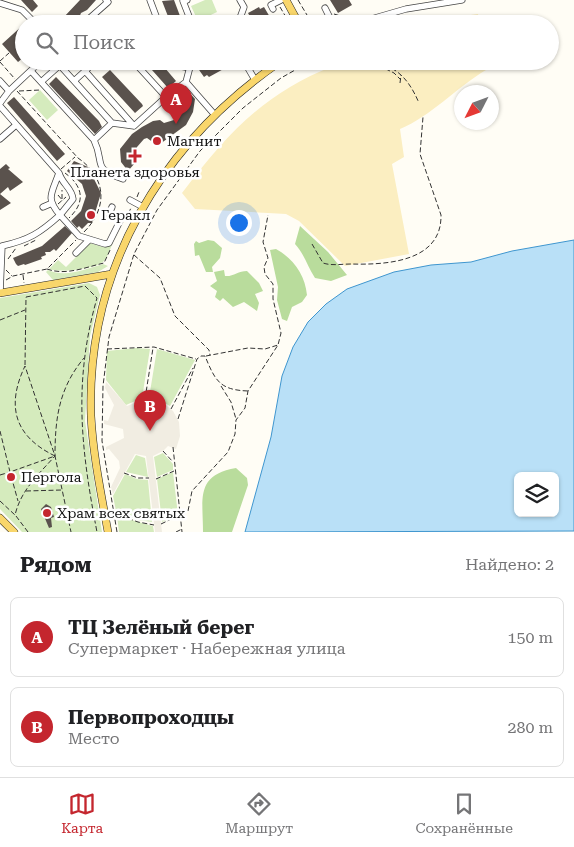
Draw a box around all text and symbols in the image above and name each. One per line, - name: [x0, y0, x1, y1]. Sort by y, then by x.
- search box: [15, 15, 559, 70]
- icon: search: [33, 29, 61, 57]
- text: Поиск: [73, 31, 136, 54]
- pin: A: [160, 83, 192, 124]
- north arrow: [454, 85, 499, 130]
- place label: Магнит: [167, 133, 221, 149]
- marker: Магнит: [151, 135, 163, 147]
- marker: Планета здоровья: [129, 150, 141, 162]
- place label: Планета здоровья: [70, 164, 200, 180]
- place label: Геракл: [101, 207, 151, 223]
- marker: Геракл: [85, 209, 97, 221]
- your location: [226, 210, 252, 236]
- pin: B: [134, 390, 166, 431]
- place label: Пергола: [21, 469, 82, 485]
- marker: Пергола: [5, 471, 17, 483]
- map controls: [514, 472, 559, 517]
- button: layers: [514, 472, 559, 517]
- place label: Храм всех святых: [57, 505, 185, 521]
- marker: Храм всех святых: [41, 507, 53, 519]
- text: Рядом: [20, 553, 92, 577]
- text: Найдено: 2: [465, 555, 554, 574]
- text: ТЦ Зелёный берег: [68, 616, 254, 639]
- text: A: [31, 628, 43, 647]
- text: 150 m: [507, 628, 553, 647]
- text: Супермаркет · Набережная улица: [68, 639, 346, 658]
- text: Первопроходцы: [68, 706, 234, 729]
- text: B: [31, 718, 43, 737]
- text: 280 m: [507, 718, 553, 737]
- text: Место: [68, 729, 120, 748]
- tab: Карта: [61, 790, 103, 836]
- tab: Маршрут: [225, 790, 293, 836]
- tab: Сохранённые: [415, 790, 513, 836]

